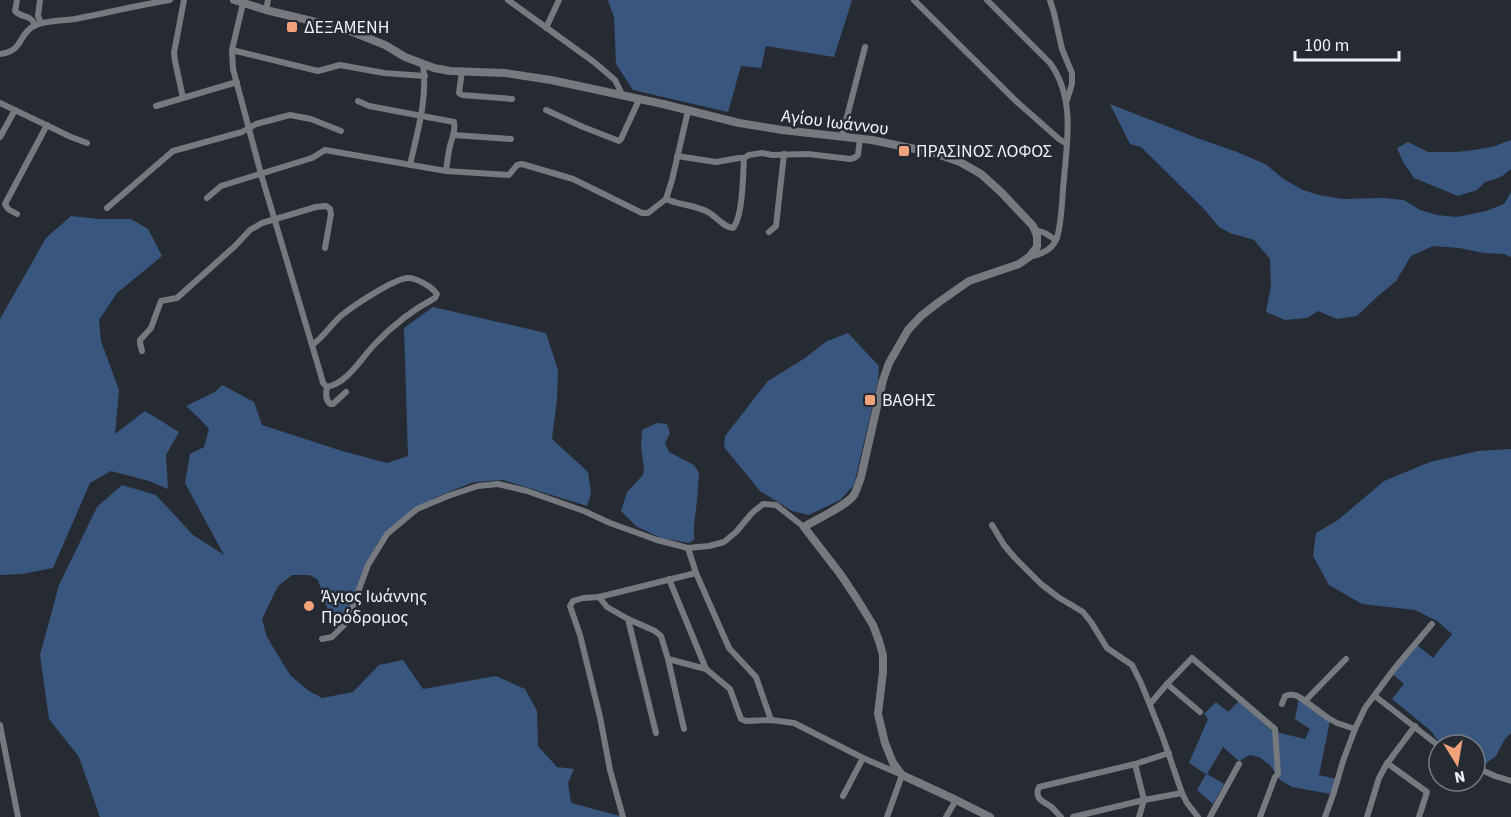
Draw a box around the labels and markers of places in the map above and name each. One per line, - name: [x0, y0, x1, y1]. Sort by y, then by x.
- place label: ΔΕΞΑΜΕΝΗ: [304, 15, 389, 40]
- marker: ΔΕΞΑΜΕΝΗ: [285, 20, 299, 34]
- place label: ΠΡΑΣΙΝΟΣ ΛΟΦΟΣ: [916, 139, 1053, 164]
- marker: ΠΡΑΣΙΝΟΣ ΛΟΦΟΣ: [897, 144, 911, 158]
- place label: ΒΑΘΗΣ: [882, 388, 936, 413]
- marker: ΒΑΘΗΣ: [863, 393, 877, 407]
- place label: Άγιος Ιωάννης Πρόδρομος: [321, 584, 427, 630]
- marker: Άγιος Ιωάννης Πρόδρομος: [302, 599, 316, 613]

